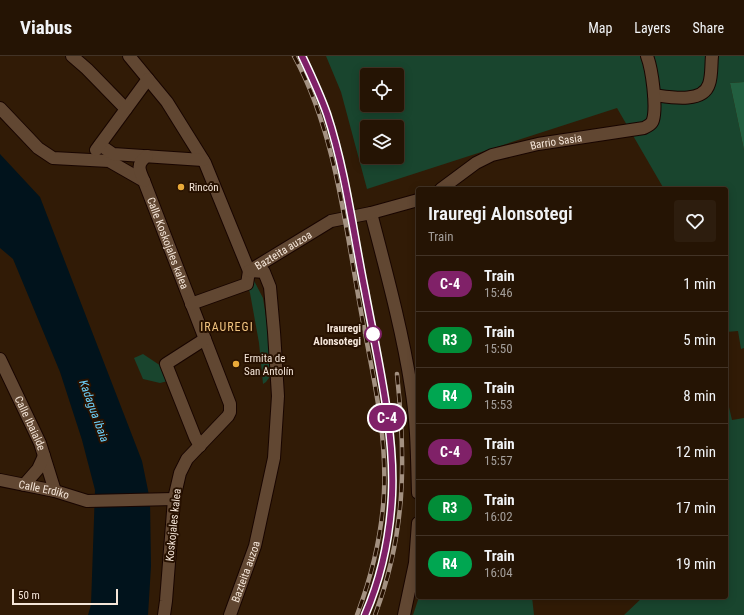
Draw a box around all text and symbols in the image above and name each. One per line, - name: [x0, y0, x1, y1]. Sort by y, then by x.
- text: Viabus: [20, 16, 72, 39]
- text: Map: [588, 20, 612, 36]
- text: Layers: [634, 20, 671, 36]
- text: Share: [693, 20, 724, 36]
- map controls: [360, 68, 404, 164]
- button: locate: [360, 68, 404, 112]
- button: layers: [360, 120, 404, 164]
- street label: Barrio Sasia: [529, 131, 583, 153]
- place label: Rincón: [189, 181, 219, 194]
- marker: Rincón: [176, 182, 186, 192]
- street label: Calle Koskojales kalea: [144, 195, 191, 291]
- button: heart: [674, 200, 716, 242]
- text: Irauregi Alonsotegi: [428, 202, 573, 225]
- street label: Bazteita auzoa: [253, 228, 314, 273]
- text: Train: [428, 229, 454, 244]
- text: Train: [484, 267, 515, 285]
- text: 1 min: [683, 275, 716, 293]
- text: C-4: [440, 276, 460, 292]
- text: 15:46: [484, 285, 513, 300]
- district label: IRAUREGI: [200, 320, 254, 334]
- place label: Irauregi Alonsotegi: [313, 322, 361, 348]
- text: Train: [484, 323, 515, 341]
- marker: Irauregi Alonsotegi: [364, 325, 382, 343]
- text: 5 min: [683, 331, 716, 349]
- text: R3: [443, 332, 457, 348]
- text: 15:50: [484, 341, 513, 356]
- place label: Ermita de San Antolín: [244, 352, 294, 378]
- marker: Ermita de San Antolín: [231, 359, 241, 369]
- water label: Kadagua ibaia: [76, 378, 112, 444]
- text: Train: [484, 379, 515, 397]
- text: 8 min: [683, 387, 716, 405]
- text: R4: [443, 388, 457, 404]
- street label: Calle Ibaialde: [12, 394, 48, 452]
- text: 15:53: [484, 397, 513, 412]
- line badge: C-4: [364, 405, 410, 431]
- text: C-4: [377, 410, 397, 426]
- text: Train: [484, 435, 515, 453]
- text: 12 min: [676, 443, 716, 461]
- text: C-4: [440, 444, 460, 460]
- text: 15:57: [484, 453, 513, 468]
- street label: Calle Erdiko: [18, 478, 71, 502]
- street label: Koskojales kalea: [163, 488, 184, 562]
- text: Train: [484, 491, 515, 509]
- text: 17 min: [676, 499, 716, 517]
- text: R3: [443, 500, 457, 516]
- text: 16:02: [484, 509, 513, 524]
- street label: Bazteita auzoa: [229, 540, 263, 604]
- text: Train: [484, 547, 515, 565]
- text: 19 min: [676, 555, 716, 573]
- text: R4: [443, 556, 457, 572]
- text: 16:04: [484, 565, 513, 580]
- scale bar: [12, 587, 118, 606]
- text: 50 m: [18, 589, 40, 602]

